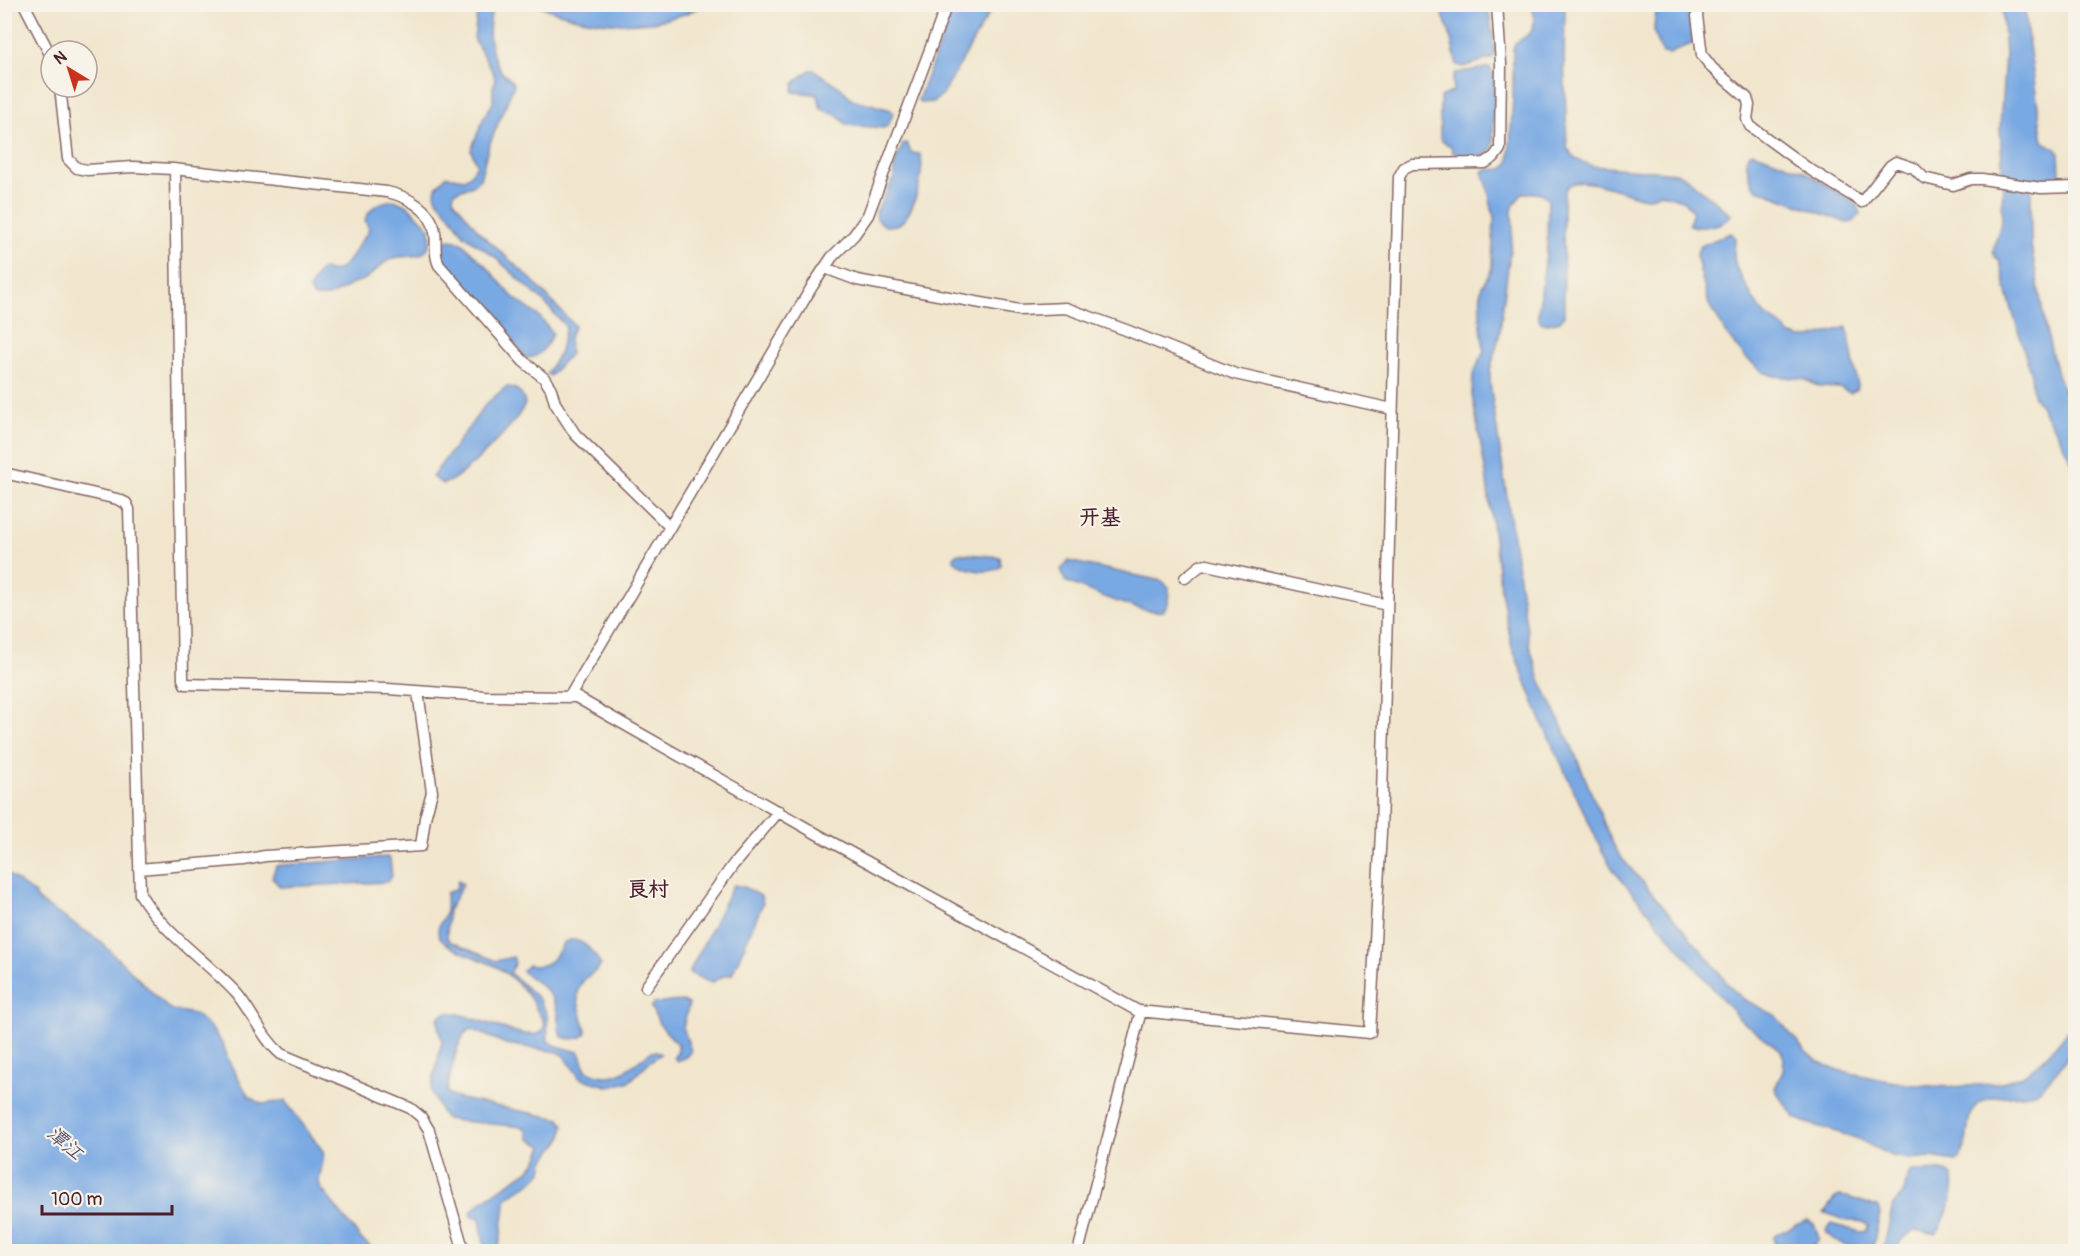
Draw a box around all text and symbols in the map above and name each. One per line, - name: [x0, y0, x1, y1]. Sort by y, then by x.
- north arrow: [39, 39, 99, 99]
- text: N: [50, 47, 71, 69]
- district label: 开基: [1079, 504, 1121, 531]
- district label: 良村: [627, 876, 669, 903]
- water label: 潭江: [42, 1120, 89, 1166]
- scale bar: [42, 1178, 172, 1216]
- text: 100 m: [51, 1188, 103, 1211]

